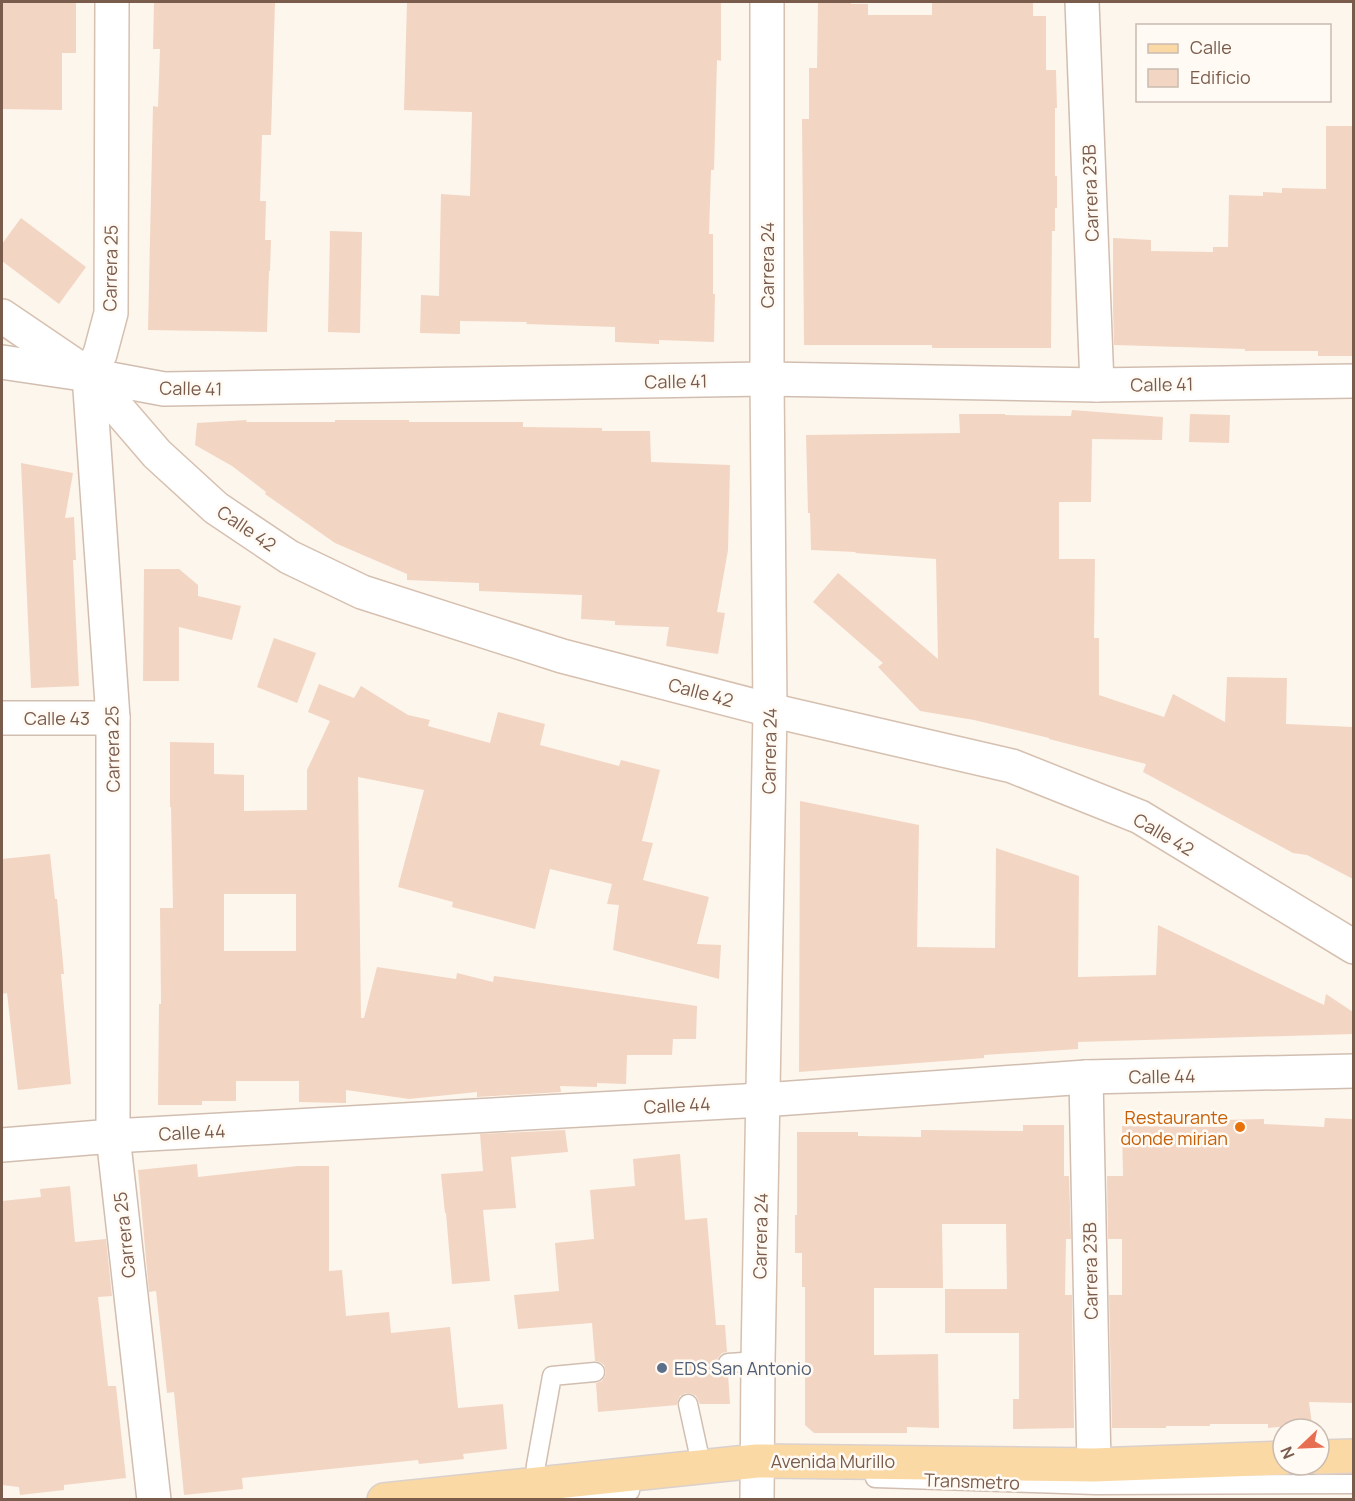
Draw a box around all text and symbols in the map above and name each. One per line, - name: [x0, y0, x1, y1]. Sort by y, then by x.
- legend: [1136, 24, 1331, 102]
- text: Calle: [1190, 35, 1232, 59]
- text: Edificio: [1190, 65, 1251, 89]
- street label: Carrera 23B: [1076, 144, 1104, 242]
- street label: Carrera 24: [755, 222, 779, 308]
- street label: Carrera 25: [97, 225, 123, 311]
- street label: Calle 41: [644, 368, 708, 394]
- street label: Calle 41: [1130, 371, 1194, 397]
- street label: Calle 41: [159, 375, 223, 401]
- street label: Calle 42: [213, 500, 281, 556]
- street label: Calle 42: [666, 672, 736, 712]
- street label: Calle 43: [24, 706, 90, 730]
- street label: Carrera 25: [99, 706, 125, 792]
- street label: Carrera 24: [756, 708, 782, 794]
- street label: Calle 42: [1129, 807, 1199, 861]
- street label: Calle 44: [1128, 1063, 1196, 1089]
- street label: Calle 44: [643, 1091, 711, 1119]
- place label: Restaurante donde mirian: [1120, 1105, 1228, 1150]
- street label: Calle 44: [158, 1118, 226, 1146]
- marker: Restaurante donde mirian: [1233, 1120, 1247, 1134]
- street label: Carrera 25: [108, 1191, 140, 1279]
- street label: Carrera 24: [747, 1193, 773, 1279]
- street label: Carrera 23B: [1077, 1222, 1103, 1320]
- place label: EDS San Antonio: [674, 1356, 812, 1380]
- marker: EDS San Antonio: [655, 1361, 669, 1375]
- north arrow: [1271, 1417, 1331, 1477]
- text: N: [1275, 1443, 1300, 1462]
- street label: Avenida Murillo: [771, 1449, 895, 1473]
- street label: Transmetro: [924, 1467, 1020, 1495]

